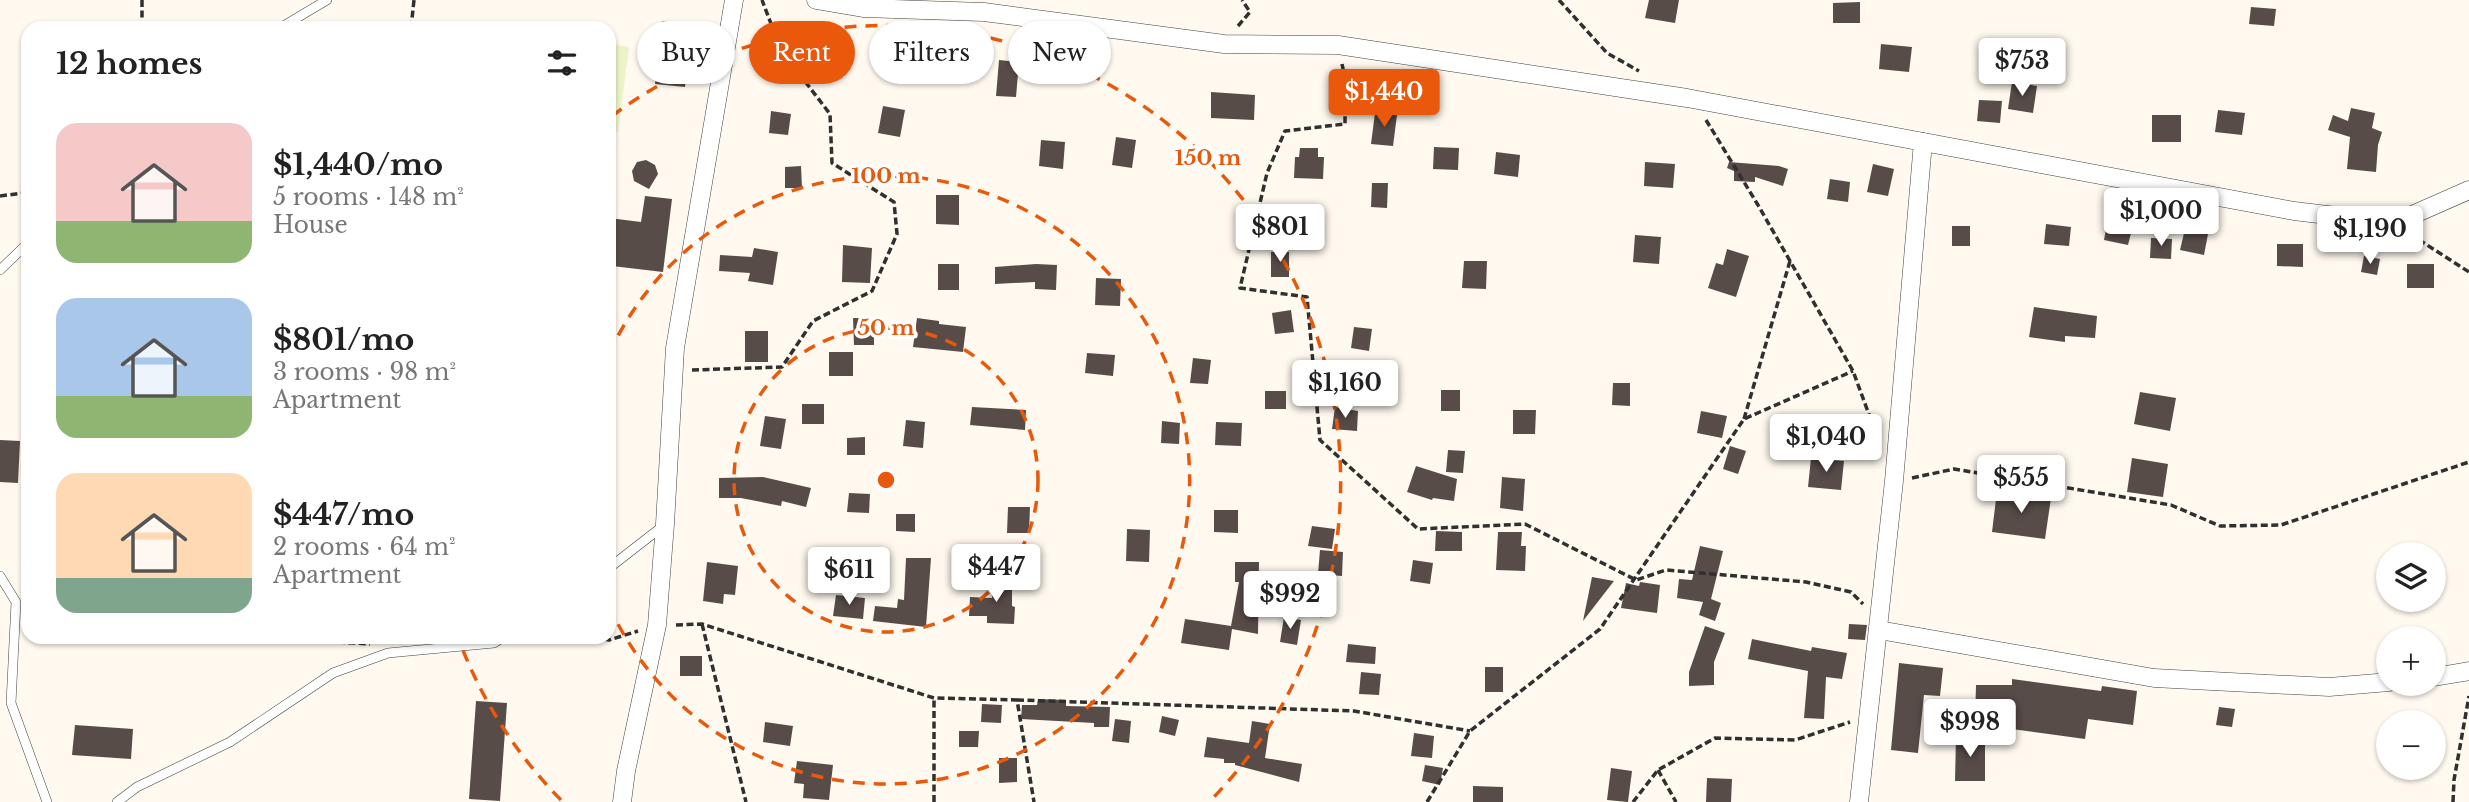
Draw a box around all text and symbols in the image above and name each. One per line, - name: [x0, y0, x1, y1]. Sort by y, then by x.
- chip: Buy: [637, 21, 735, 84]
- chip: Rent: [749, 21, 855, 84]
- chip: Filters: [869, 21, 994, 84]
- chip: New: [1008, 21, 1111, 84]
- pin: $753: [1981, 38, 2063, 98]
- icon: filters: [543, 44, 581, 82]
- text: 12 homes: [56, 45, 203, 82]
- text: $753: [1995, 47, 2049, 75]
- pin: $1,440: [1327, 69, 1441, 129]
- text: $1,440: [1345, 78, 1423, 106]
- text: 150 m: [1175, 145, 1241, 171]
- text: $1,440/mo: [273, 146, 443, 183]
- icon: home: [112, 151, 196, 235]
- text: 100 m: [851, 163, 921, 189]
- text: 5 rooms · 148 m²: [273, 183, 464, 211]
- pin: $1,000: [2104, 188, 2218, 248]
- text: $1,000: [2120, 197, 2202, 225]
- pin: $801: [1239, 204, 1321, 264]
- pin: $1,190: [2313, 206, 2427, 266]
- text: House: [273, 211, 348, 239]
- text: $801: [1252, 213, 1308, 241]
- text: $1,190: [2333, 215, 2407, 243]
- text: 50 m: [857, 315, 915, 341]
- text: $801/mo: [273, 321, 414, 358]
- icon: home: [112, 326, 196, 410]
- text: 3 rooms · 98 m²: [273, 358, 456, 386]
- pin: $1,160: [1288, 360, 1402, 420]
- text: $1,160: [1308, 369, 1382, 397]
- text: Apartment: [273, 386, 401, 414]
- pin: $1,040: [1769, 414, 1883, 474]
- text: $1,040: [1786, 423, 1866, 451]
- pin: $555: [1980, 456, 2062, 515]
- text: $555: [1993, 464, 2049, 492]
- centre of rings: [874, 468, 898, 492]
- text: $447/mo: [273, 496, 414, 533]
- icon: home: [112, 501, 196, 585]
- text: 2 rooms · 64 m²: [273, 533, 456, 561]
- map controls: [2376, 542, 2446, 780]
- button: layers: [2376, 542, 2446, 612]
- pin: $447: [955, 544, 1037, 604]
- pin: $611: [808, 548, 890, 607]
- text: $447: [967, 553, 1025, 581]
- text: $611: [824, 556, 874, 584]
- text: Apartment: [273, 561, 401, 589]
- pin: $992: [1249, 572, 1331, 631]
- text: $992: [1260, 580, 1320, 608]
- button: +: [2376, 626, 2446, 696]
- pin: $998: [1929, 700, 2011, 759]
- text: $998: [1940, 708, 2000, 736]
- button: −: [2376, 710, 2446, 780]

